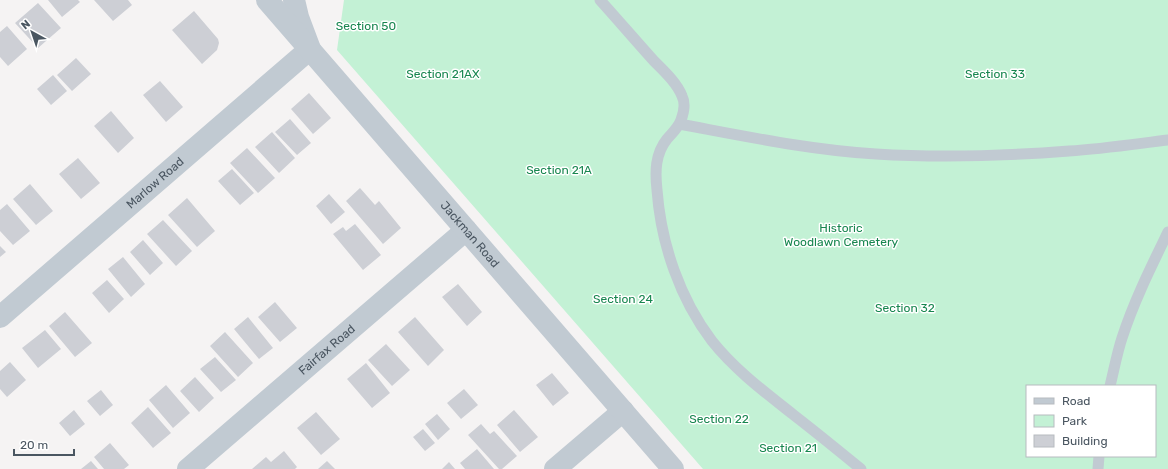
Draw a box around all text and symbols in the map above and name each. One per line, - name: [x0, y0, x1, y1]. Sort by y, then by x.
- north arrow: [12, 12, 52, 52]
- text: N: [19, 17, 33, 32]
- park label: Section 50: [336, 19, 396, 33]
- park label: Section 21AX: [406, 67, 480, 81]
- park label: Section 33: [965, 67, 1025, 81]
- street label: Marlow Road: [124, 154, 187, 211]
- park label: Section 21A: [526, 163, 592, 177]
- street label: Jackman Road: [437, 198, 502, 270]
- park label: Historic Woodlawn Cemetery: [784, 221, 899, 249]
- park label: Section 24: [593, 292, 653, 306]
- park label: Section 32: [875, 301, 935, 315]
- street label: Fairfax Road: [296, 322, 358, 378]
- legend: [1026, 385, 1156, 457]
- text: Road: [1062, 394, 1090, 408]
- park label: Section 22: [689, 412, 749, 426]
- text: Park: [1062, 414, 1088, 428]
- scale bar: [14, 431, 74, 457]
- text: Building: [1062, 434, 1108, 448]
- text: 20 m: [20, 438, 48, 452]
- park label: Section 21: [759, 441, 817, 455]

